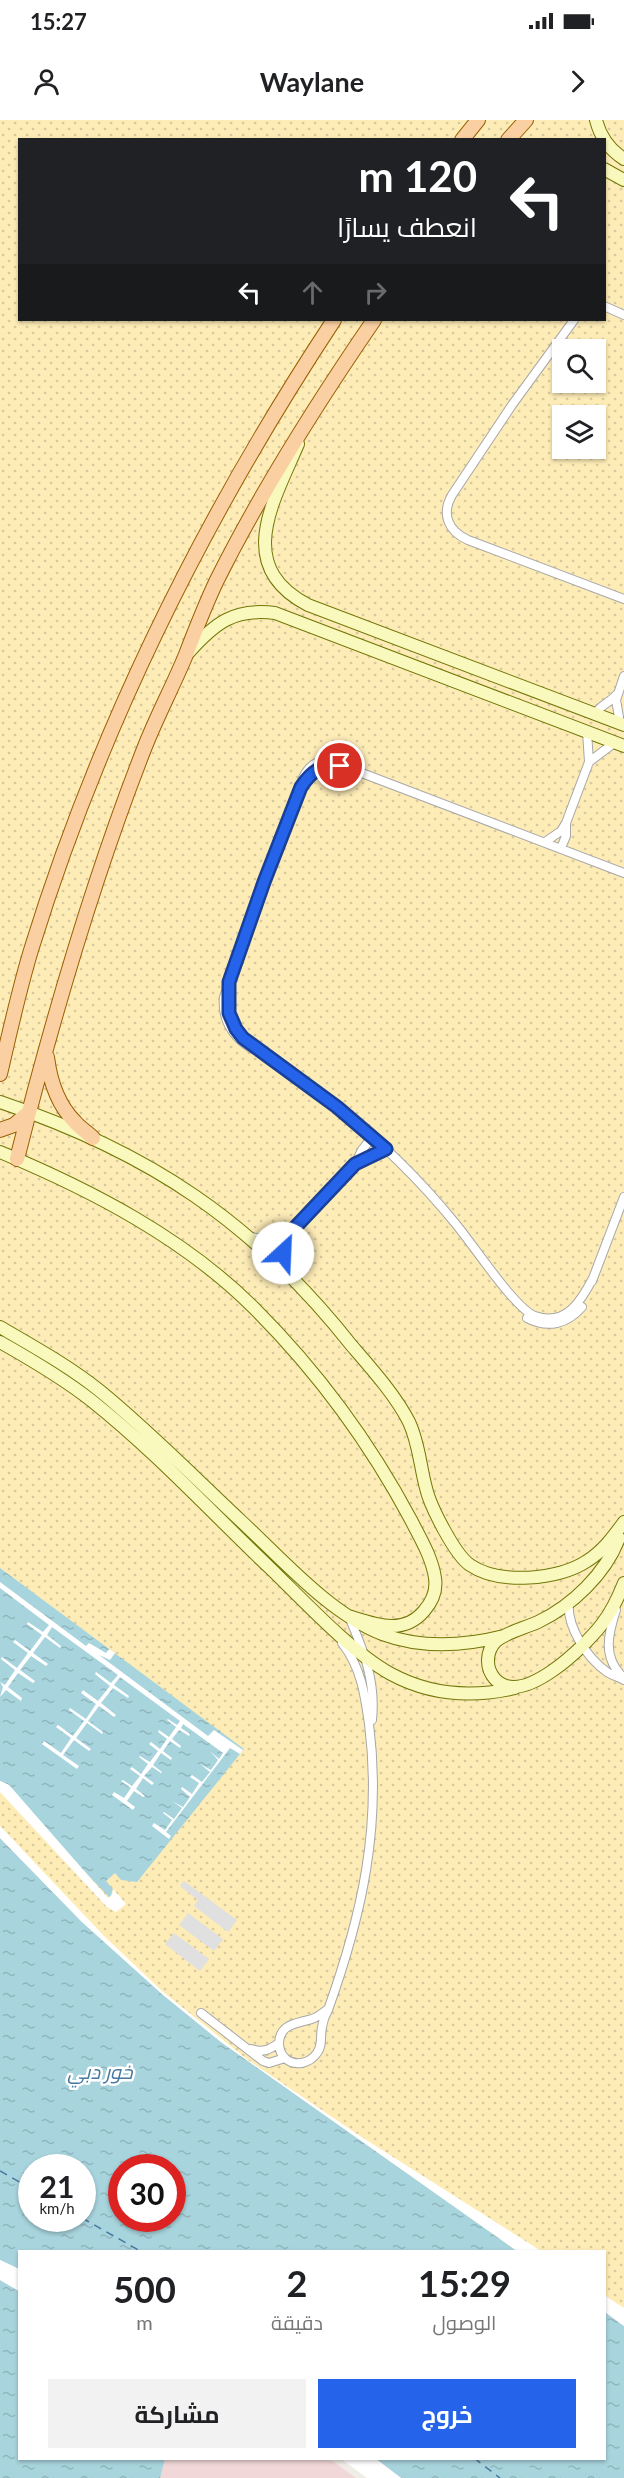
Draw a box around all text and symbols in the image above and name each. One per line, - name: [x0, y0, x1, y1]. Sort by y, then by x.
- text: 15:27: [30, 8, 87, 35]
- icon: person: [30, 65, 63, 98]
- text: Waylane: [260, 65, 364, 98]
- icon: forward: [561, 65, 594, 98]
- text: 120 m: [359, 151, 477, 201]
- icon: left: [498, 162, 576, 240]
- text: انعطف يسارًا: [337, 210, 477, 243]
- icon: left: [233, 276, 266, 309]
- icon: ahead: [296, 276, 329, 309]
- icon: right: [359, 276, 392, 309]
- map controls: [552, 339, 606, 459]
- button: search: [552, 339, 606, 393]
- button: layers: [552, 405, 606, 459]
- pin: [314, 740, 365, 791]
- icon: arrive: [323, 749, 356, 782]
- position arrow: [251, 1221, 315, 1285]
- water label: خور دبي: [67, 2059, 134, 2088]
- speed limit sign: 30: [108, 2154, 186, 2232]
- text: 21: [40, 2168, 74, 2204]
- text: km/h: [39, 2199, 75, 2217]
- text: 2: [286, 2261, 307, 2305]
- text: 15:29: [418, 2261, 511, 2305]
- text: 500: [113, 2267, 176, 2311]
- text: m: [136, 2310, 153, 2334]
- text: دقيقة: [271, 2310, 323, 2334]
- text: الوصول: [433, 2310, 496, 2334]
- button: مشاركة: [48, 2379, 306, 2448]
- button: خروج: [318, 2379, 576, 2448]

